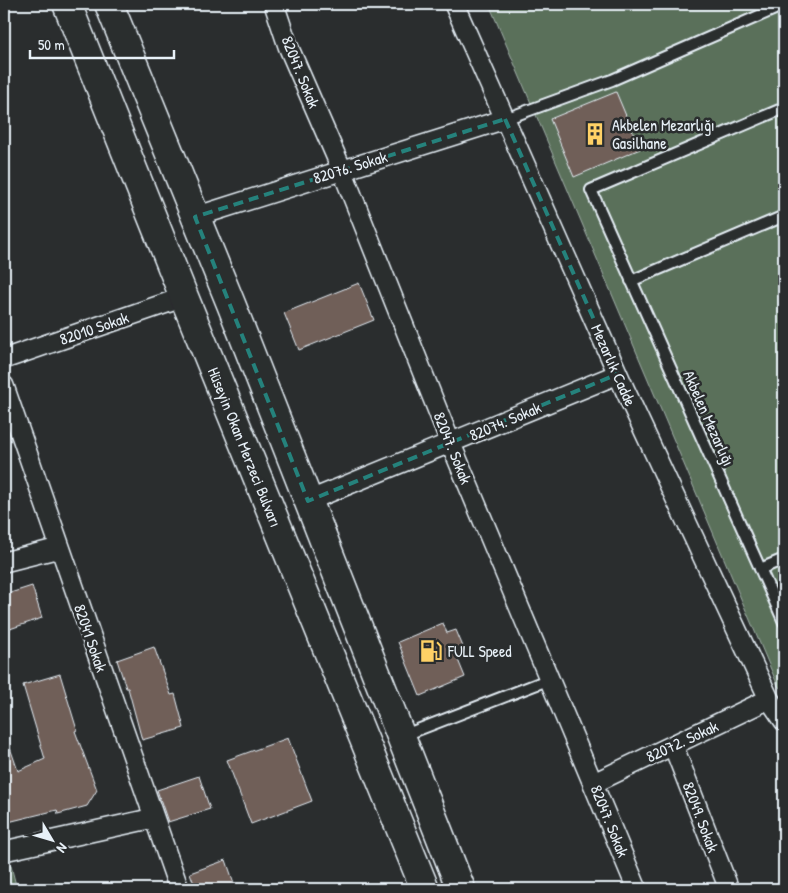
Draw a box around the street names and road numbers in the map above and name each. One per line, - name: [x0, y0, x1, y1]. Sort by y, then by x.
- street label: 82047. Sokak: [277, 33, 326, 112]
- street label: 82076. Sokak: [310, 145, 390, 189]
- street label: 82010 Sokak: [57, 306, 132, 350]
- street label: Mezarlık Cadde: [586, 321, 642, 410]
- street label: Hüseyin Okan Merzeci Bulvarı: [203, 364, 287, 530]
- street label: Akbelen Mezarlığı: [678, 367, 740, 469]
- street label: 82074. Sokak: [466, 396, 545, 446]
- street label: 82047. Sokak: [429, 409, 478, 488]
- street label: 82041 Sokak: [69, 601, 113, 675]
- street label: 82072. Sokak: [642, 715, 722, 767]
- street label: 82049. Sokak: [677, 779, 725, 856]
- street label: 82047. Sokak: [586, 782, 635, 861]

